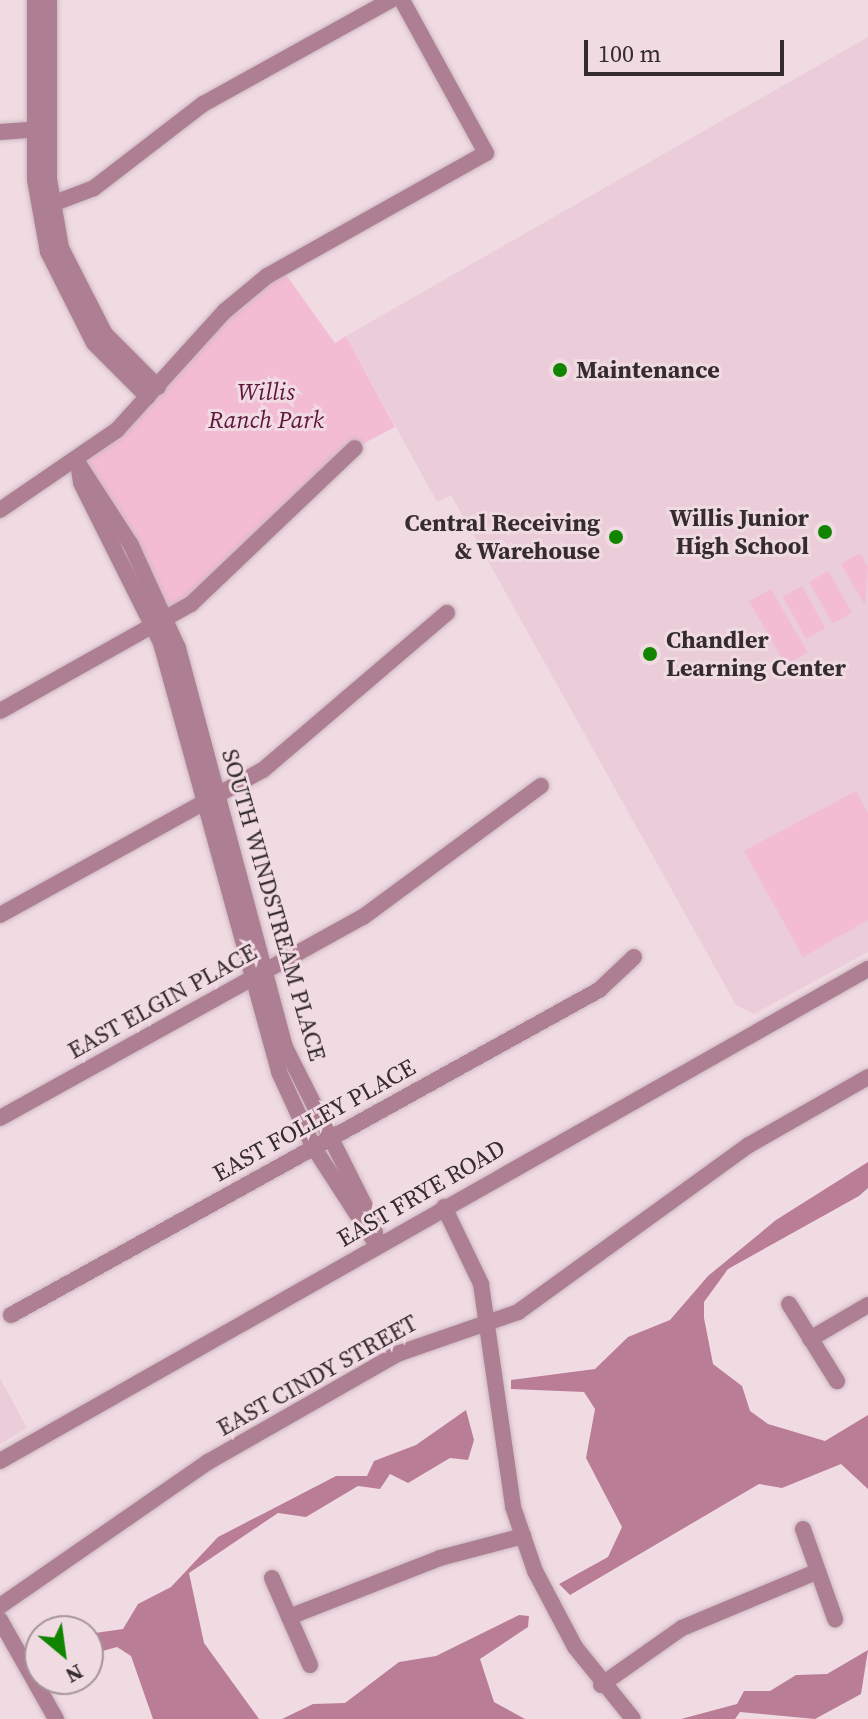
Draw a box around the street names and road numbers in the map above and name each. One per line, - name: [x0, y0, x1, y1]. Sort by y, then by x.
- street label: SOUTH WINDSTREAM PLACE: [216, 745, 332, 1065]
- street label: EAST ELGIN PLACE: [62, 937, 262, 1065]
- street label: EAST FOLLEY PLACE: [207, 1052, 421, 1188]
- street label: EAST FRYE ROAD: [332, 1133, 510, 1253]
- street label: EAST CINDY STREET: [211, 1308, 423, 1442]

